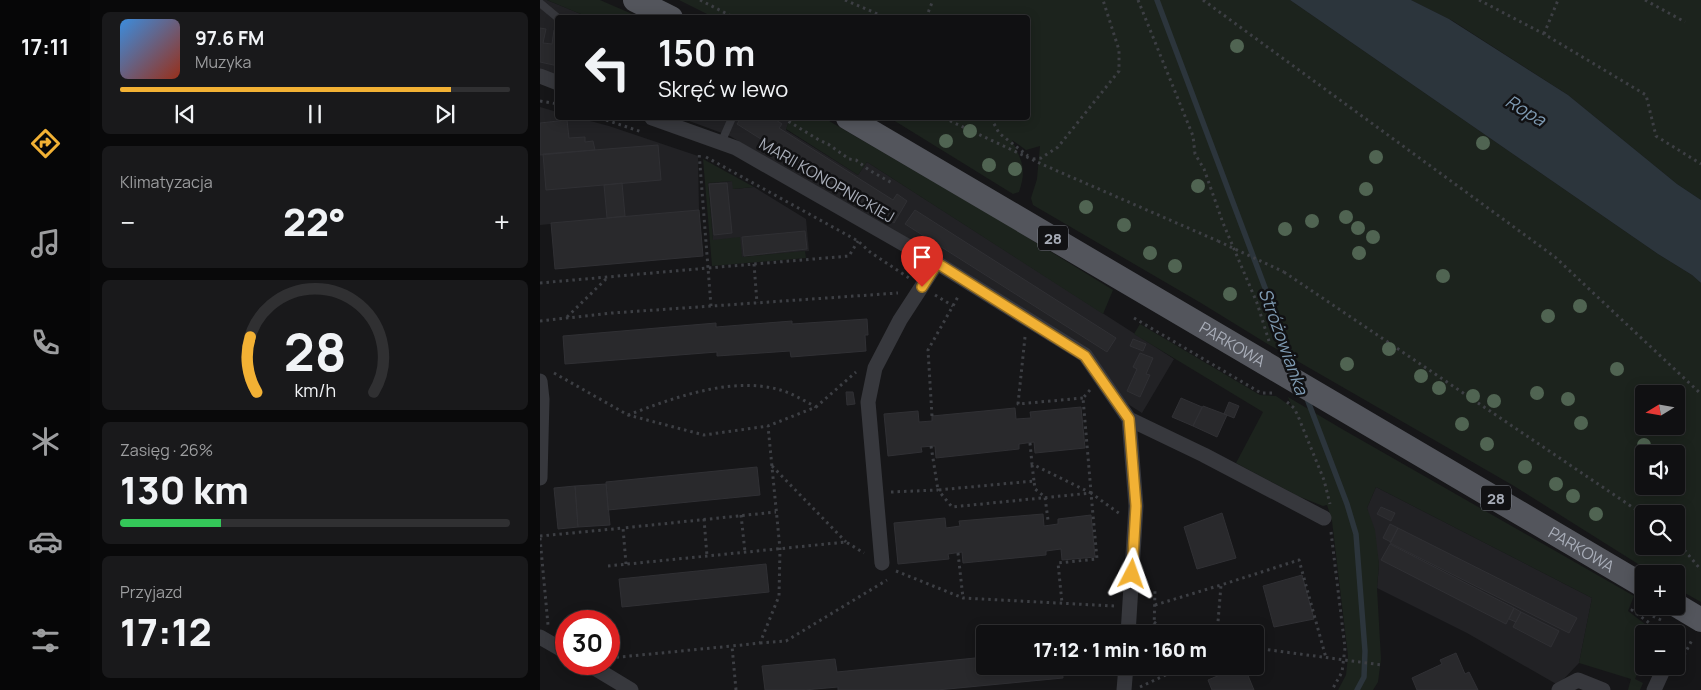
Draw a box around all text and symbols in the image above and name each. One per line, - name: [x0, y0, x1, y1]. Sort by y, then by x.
- text: 97.6 FM: [195, 25, 264, 51]
- text: 150 m: [658, 29, 755, 77]
- text: 17:11: [21, 32, 69, 62]
- icon: left: [575, 35, 640, 100]
- text: Muzyka: [195, 51, 251, 73]
- text: Skręć w lewo: [658, 74, 788, 104]
- water label: Ropa: [1502, 89, 1551, 132]
- icon: previous: [171, 100, 199, 128]
- icon: pause: [301, 100, 329, 128]
- icon: next: [431, 100, 459, 128]
- icon: directions: [28, 126, 63, 161]
- street label: MARII KONOPNICKIEJ: [755, 132, 899, 228]
- text: Klimatyzacja: [120, 171, 213, 193]
- text: 22°: [283, 195, 346, 247]
- text: −: [120, 203, 135, 241]
- text: +: [494, 203, 510, 241]
- icon: music: [28, 226, 63, 261]
- road number: 28: [1038, 226, 1068, 250]
- pin: [901, 236, 943, 287]
- icon: arrive: [908, 243, 936, 271]
- water label: Stróżowianka: [1254, 284, 1315, 398]
- text: 28: [284, 316, 346, 387]
- street label: PARKOWA: [1195, 316, 1270, 372]
- icon: phone: [28, 325, 63, 360]
- text: km/h: [294, 378, 336, 402]
- north arrow: [1635, 385, 1685, 435]
- map controls: [1635, 385, 1685, 675]
- icon: climate: [28, 424, 63, 459]
- text: Zasięg · 26%: [120, 439, 213, 461]
- button: sound: [1635, 445, 1685, 495]
- text: 130 km: [120, 463, 249, 515]
- road number: 28: [1481, 486, 1511, 510]
- button: search: [1635, 505, 1685, 555]
- street label: PARKOWA: [1544, 521, 1619, 577]
- icon: car: [28, 524, 63, 559]
- position arrow: [1105, 547, 1157, 599]
- button: +: [1635, 565, 1685, 615]
- text: Przyjazd: [120, 581, 182, 603]
- text: 17:12: [120, 605, 212, 657]
- speed limit sign: 30: [555, 610, 620, 675]
- icon: filters: [28, 623, 63, 658]
- button: −: [1635, 625, 1685, 675]
- text: 17:12 · 1 min · 160 m: [1033, 637, 1207, 663]

